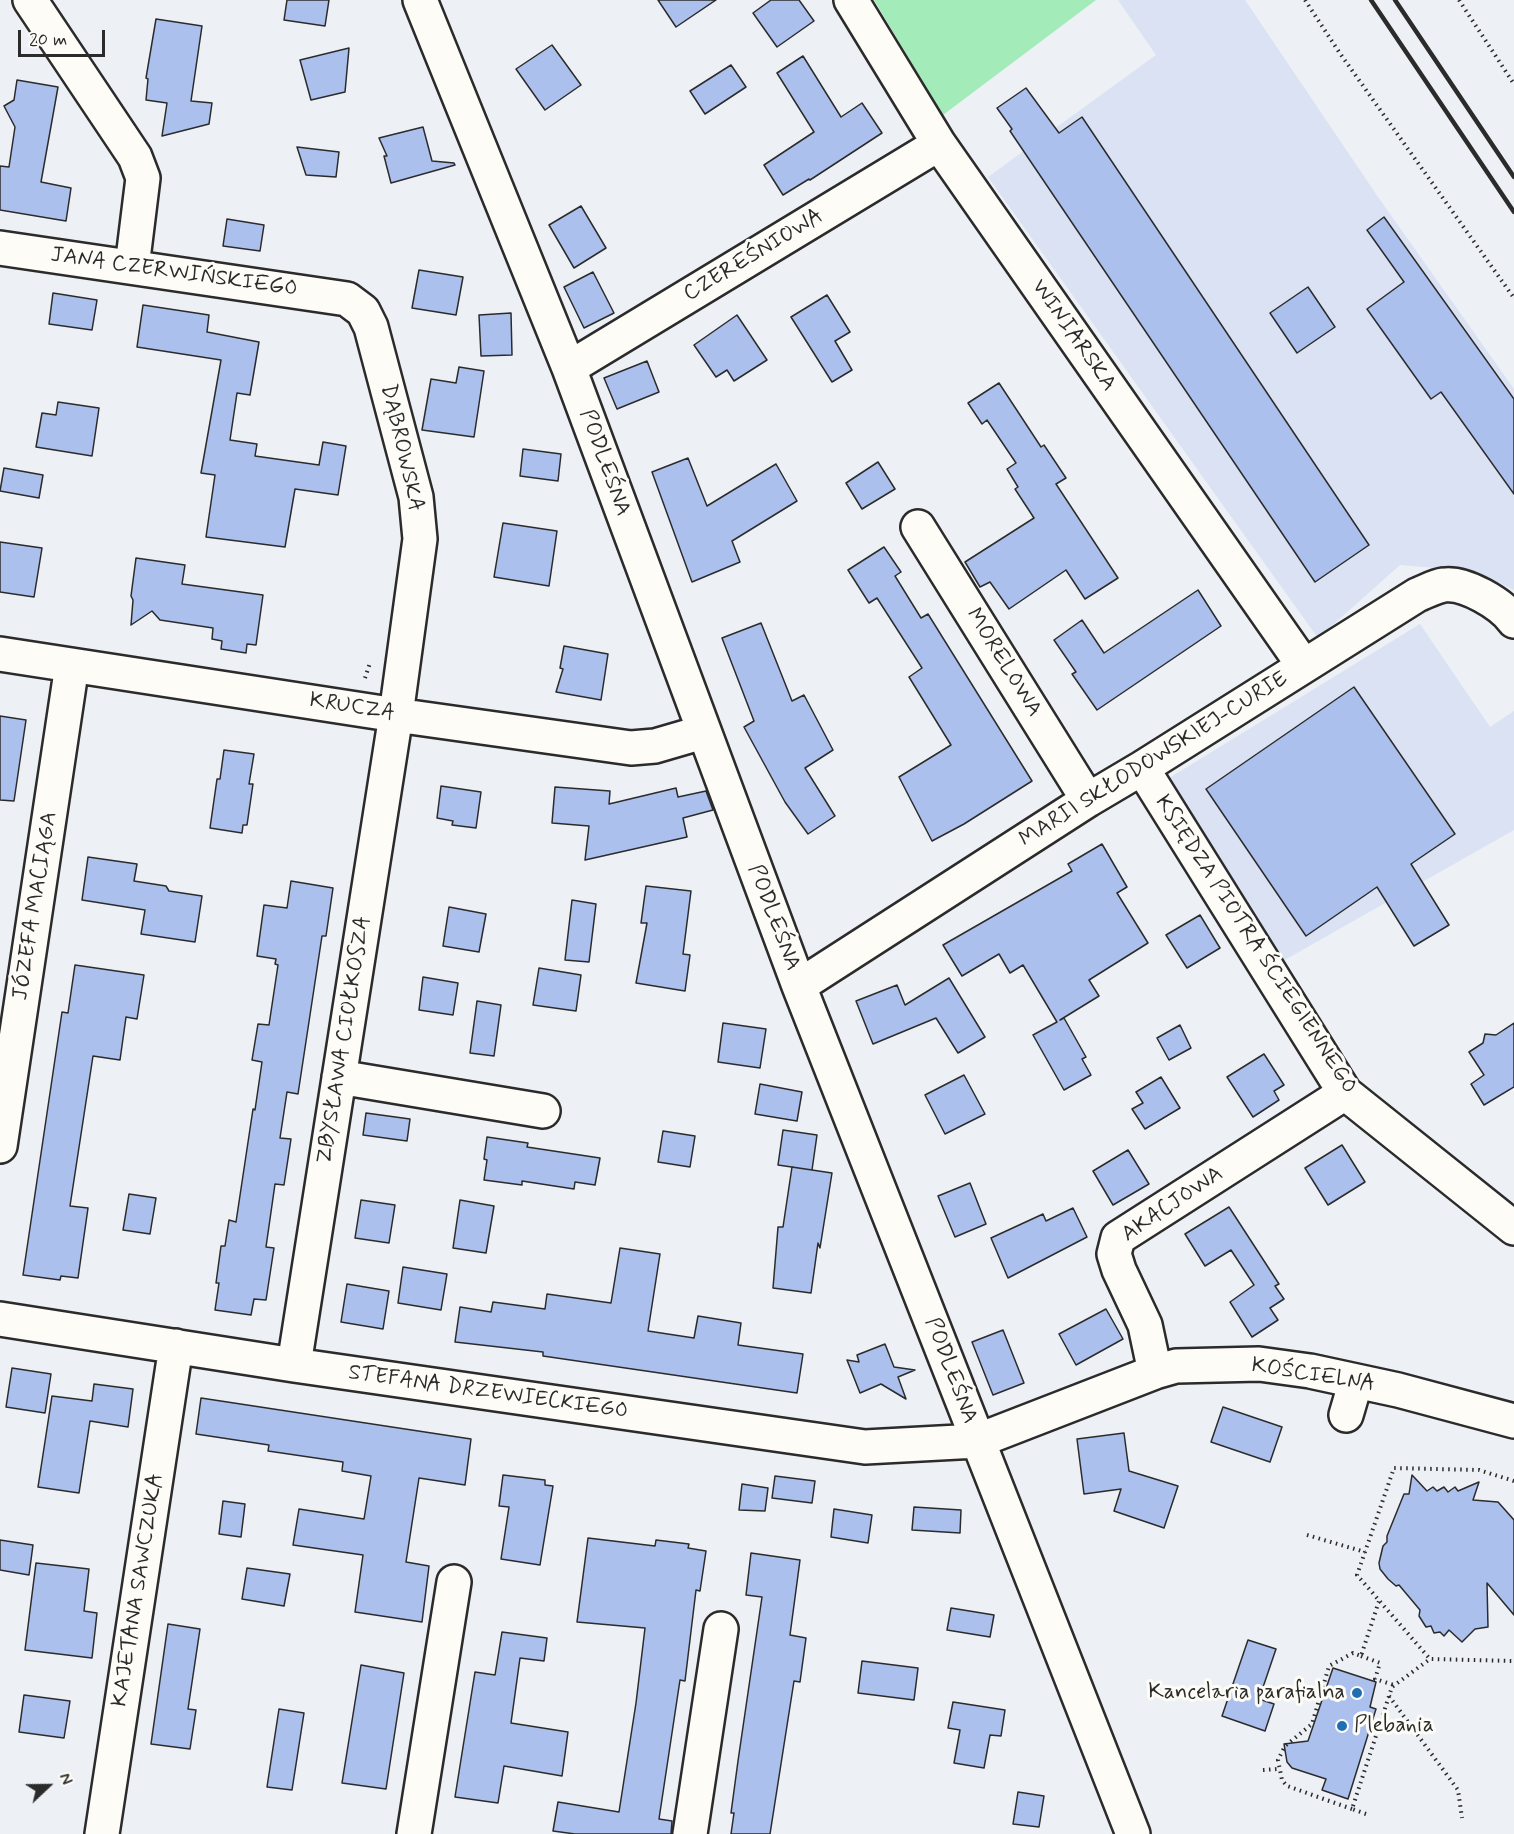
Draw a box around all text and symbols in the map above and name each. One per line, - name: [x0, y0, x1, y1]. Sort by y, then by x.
- scale bar: [21, 18, 108, 56]
- text: 20 m: [29, 28, 67, 52]
- street label: CZEREŚNIOWA: [679, 204, 829, 308]
- street label: JANA CZERWIŃSKIEGO: [49, 243, 299, 303]
- street label: WINIARSKA: [1025, 275, 1121, 397]
- street label: DĄBROWSKA: [374, 382, 428, 514]
- street label: PODLEŚNA: [573, 406, 635, 520]
- street label: MORELOWA: [959, 604, 1047, 722]
- street label: MARII SKŁODOWSKIEJ-CURIE: [1015, 666, 1293, 854]
- street label: KRUCZA: [307, 688, 397, 728]
- street label: KSIĘDZA PIOTRA ŚCIEGIENNEGO: [1148, 791, 1362, 1099]
- street label: JÓZEFA MACIĄGA: [8, 810, 64, 1002]
- street label: PODLEŚNA: [741, 861, 805, 975]
- street label: ZBYSŁAWA CIOŁKOSZA: [312, 914, 378, 1166]
- street label: AKACJOWA: [1117, 1161, 1229, 1249]
- street label: PODLEŚNA: [918, 1314, 982, 1428]
- street label: KOŚCIELNA: [1249, 1353, 1377, 1399]
- street label: STEFANA DRZEWIECKIEGO: [346, 1360, 630, 1426]
- street label: KAJETANA SAWCZUKA: [107, 1471, 171, 1709]
- place label: Kancelaria parafialna: [1148, 1680, 1345, 1706]
- marker: Kancelaria parafialna: [1350, 1686, 1364, 1700]
- place label: Plebania: [1354, 1713, 1434, 1739]
- marker: Plebania: [1335, 1719, 1349, 1733]
- north arrow: [18, 1756, 78, 1816]
- text: N: [53, 1770, 77, 1788]

